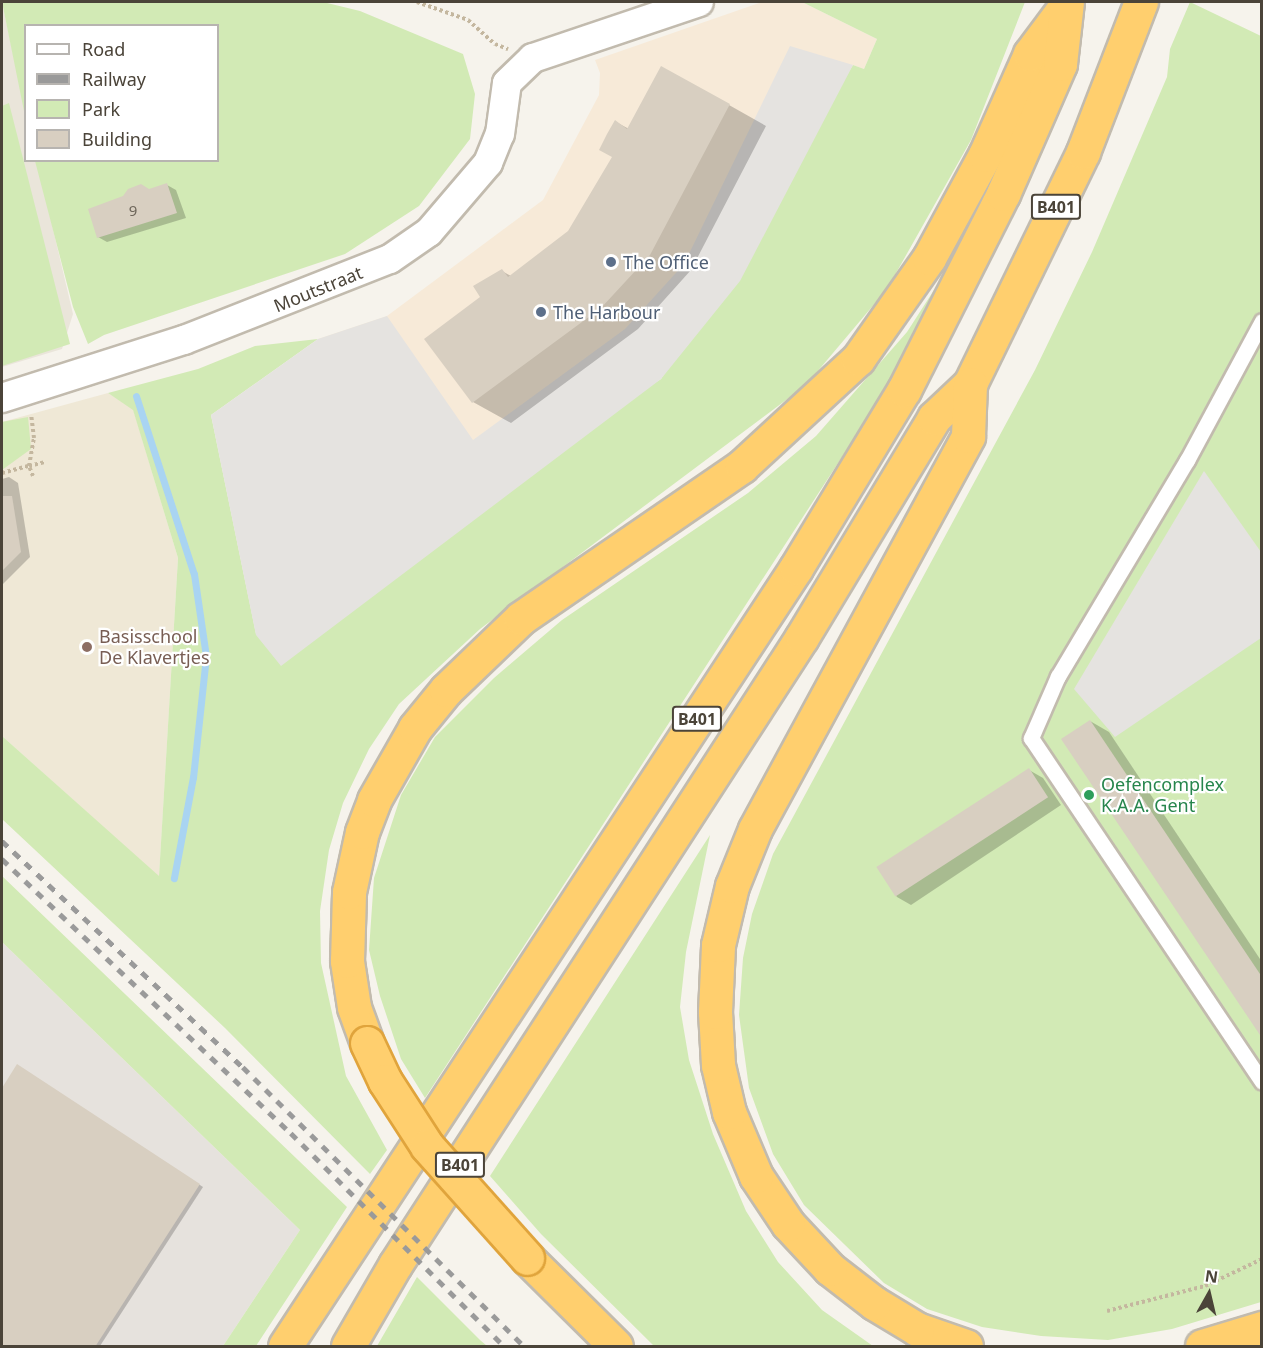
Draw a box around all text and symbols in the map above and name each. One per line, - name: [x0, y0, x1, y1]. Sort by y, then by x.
- legend: [24, 24, 219, 162]
- text: Road: [82, 37, 125, 61]
- text: Railway: [82, 67, 146, 91]
- text: Park: [82, 97, 120, 121]
- text: Building: [82, 127, 152, 151]
- road number: B401: [1030, 194, 1082, 220]
- house number: 9: [129, 202, 137, 220]
- place label: The Office: [623, 251, 709, 273]
- marker: The Office: [604, 255, 618, 269]
- street label: Moutstraat: [271, 261, 365, 317]
- place label: The Harbour: [553, 301, 660, 323]
- marker: The Harbour: [534, 305, 548, 319]
- place label: Basisschool De Klavertjes: [99, 626, 210, 668]
- marker: Basisschool De Klavertjes: [80, 640, 94, 654]
- road number: B401: [672, 706, 722, 732]
- place label: Oefencomplex K.A.A. Gent: [1101, 774, 1224, 816]
- marker: Oefencomplex K.A.A. Gent: [1082, 788, 1096, 802]
- road number: B401: [434, 1152, 486, 1178]
- north arrow: [1179, 1264, 1239, 1324]
- text: N: [1204, 1264, 1219, 1288]

